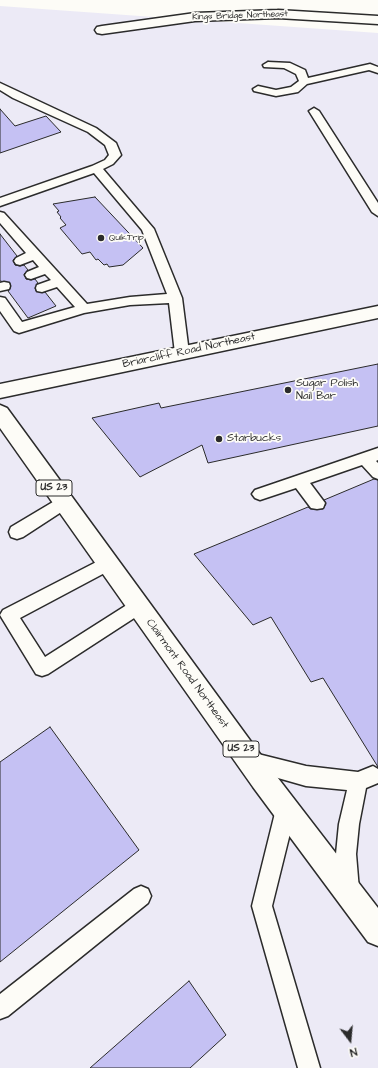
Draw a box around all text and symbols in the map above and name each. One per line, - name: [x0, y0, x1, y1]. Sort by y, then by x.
- street label: Kings Bridge Northeast: [192, 9, 288, 23]
- marker: QuikTrip: [96, 233, 106, 243]
- place label: QuikTrip: [109, 233, 144, 243]
- street label: Briarcliff Road Northeast: [121, 330, 257, 372]
- place label: Sugar Polish Nail Bar: [296, 377, 358, 403]
- marker: Sugar Polish Nail Bar: [283, 385, 293, 395]
- place label: Starbucks: [227, 432, 281, 446]
- marker: Starbucks: [214, 434, 224, 444]
- road number: US 23: [36, 480, 72, 496]
- street label: Clairmont Road Northeast: [143, 617, 231, 731]
- road number: US 23: [223, 741, 259, 757]
- north arrow: [330, 1020, 370, 1060]
- text: N: [348, 1044, 359, 1060]

